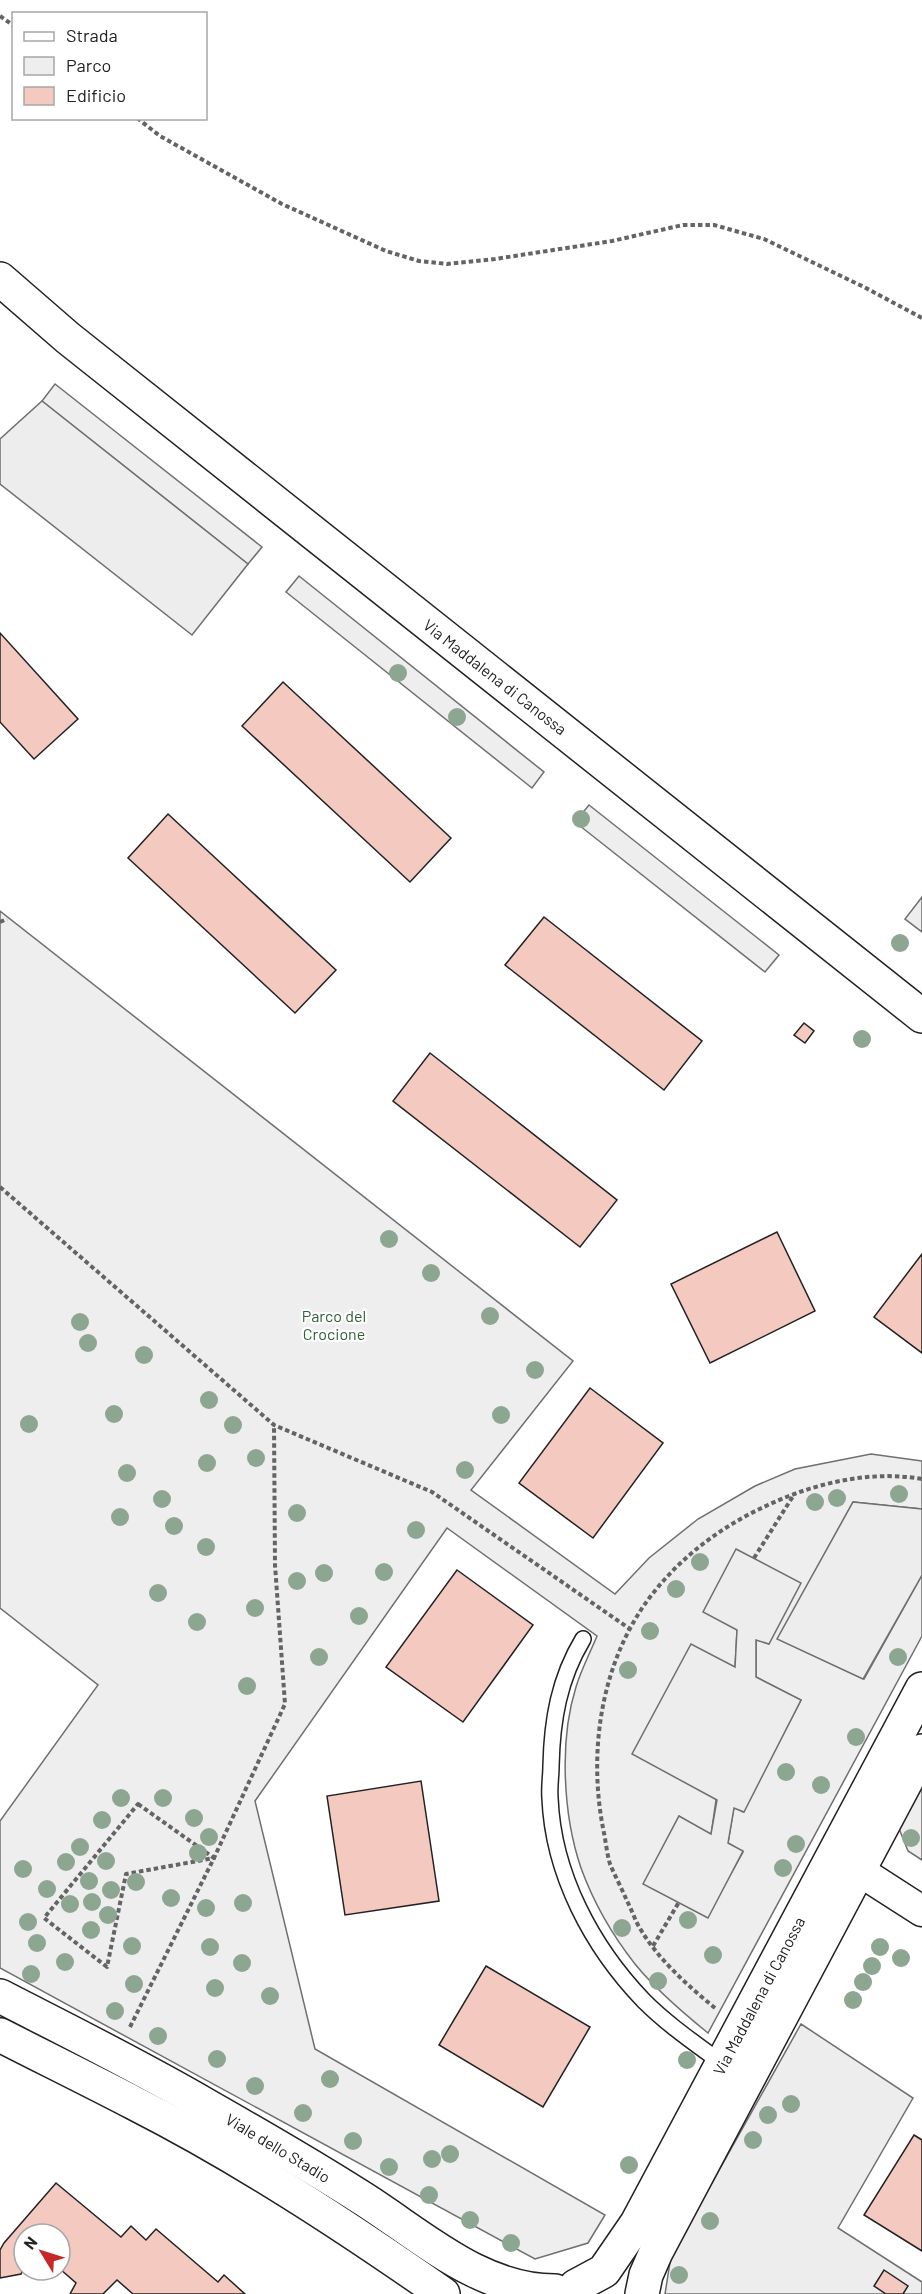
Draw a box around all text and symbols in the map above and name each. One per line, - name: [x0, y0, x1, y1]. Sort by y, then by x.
- legend: [12, 12, 207, 120]
- text: Strada: [66, 24, 118, 46]
- text: Parco: [66, 54, 111, 76]
- text: Edificio: [66, 84, 126, 106]
- street label: Via Maddalena di Canossa: [420, 615, 571, 738]
- park label: Parco del Crocione: [302, 1306, 366, 1343]
- street label: Via Maddalena di Canossa: [709, 1913, 808, 2078]
- street label: Viale dello Stadio: [223, 2109, 334, 2186]
- north arrow: [12, 2222, 72, 2282]
- text: N: [19, 2232, 41, 2252]

